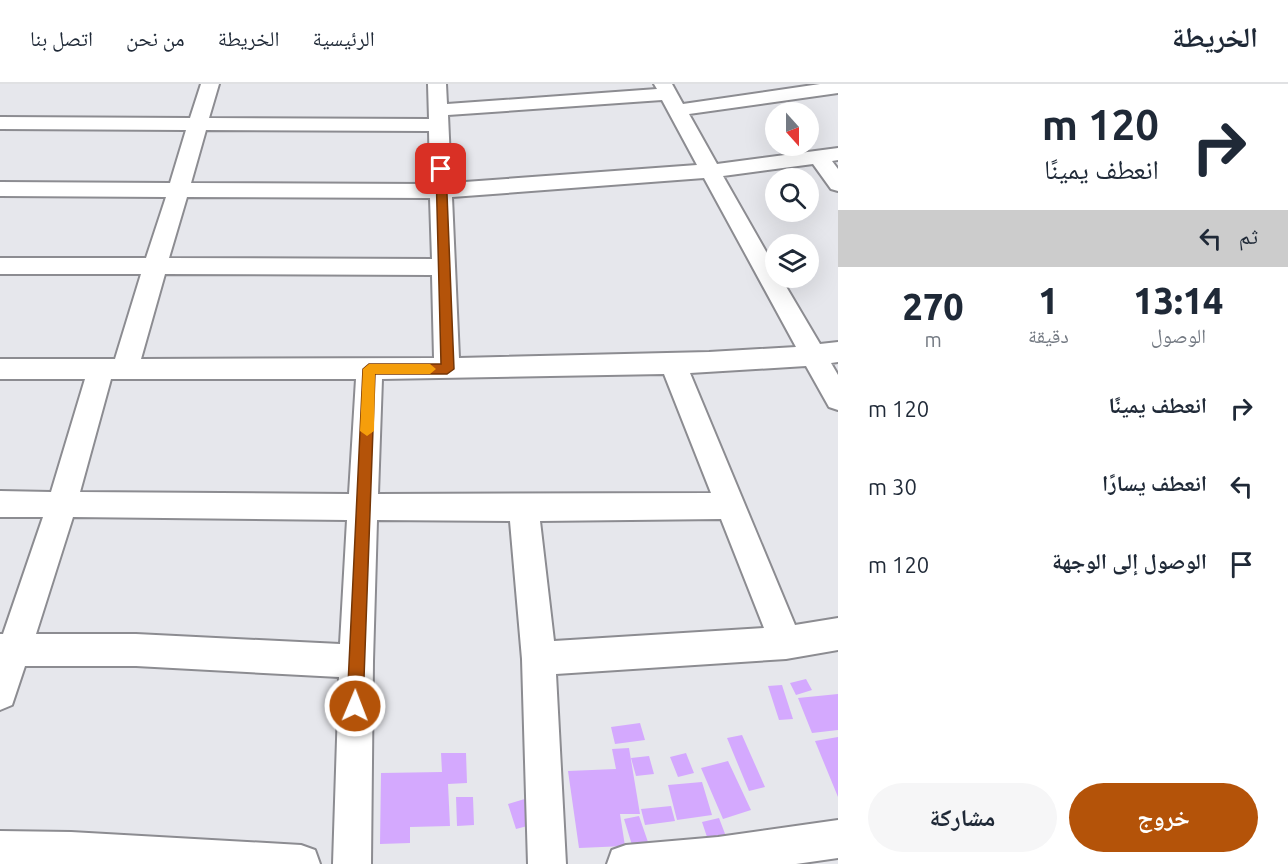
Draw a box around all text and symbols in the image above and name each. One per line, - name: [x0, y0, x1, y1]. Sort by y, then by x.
- text: الخريطة: [1172, 21, 1258, 52]
- text: اتصل بنا: [30, 26, 93, 50]
- text: من نحن: [126, 26, 185, 50]
- text: الخريطة: [218, 26, 280, 50]
- text: الرئيسية: [313, 26, 375, 50]
- text: 120 m: [1042, 101, 1159, 148]
- north arrow: [765, 102, 819, 156]
- map controls: [765, 102, 819, 288]
- icon: right: [1180, 108, 1258, 186]
- pin: [415, 143, 466, 194]
- icon: arrive: [424, 152, 457, 185]
- text: انعطف يمينًا: [1044, 154, 1159, 184]
- button: search: [765, 168, 819, 222]
- icon: left: [1194, 222, 1227, 255]
- text: ثم: [1239, 223, 1258, 248]
- button: layers: [765, 234, 819, 288]
- text: 1: [1038, 280, 1059, 321]
- text: 13:14: [1133, 280, 1223, 321]
- text: 270: [903, 286, 964, 327]
- text: دقيقة: [1028, 324, 1069, 347]
- text: الوصول: [1151, 324, 1206, 347]
- text: m: [924, 328, 942, 351]
- text: انعطف يمينًا: [1108, 392, 1207, 417]
- icon: right: [1225, 392, 1258, 425]
- text: 120 m: [868, 396, 929, 421]
- text: انعطف يسارًا: [1102, 470, 1207, 495]
- icon: left: [1225, 470, 1258, 503]
- text: 30 m: [868, 474, 917, 499]
- text: الوصول إلى الوجهة: [1052, 548, 1207, 573]
- icon: arrive: [1225, 548, 1258, 581]
- text: 120 m: [868, 552, 929, 577]
- position arrow: [323, 674, 387, 738]
- button: مشاركة: [868, 783, 1057, 852]
- button: خروج: [1069, 783, 1258, 852]

